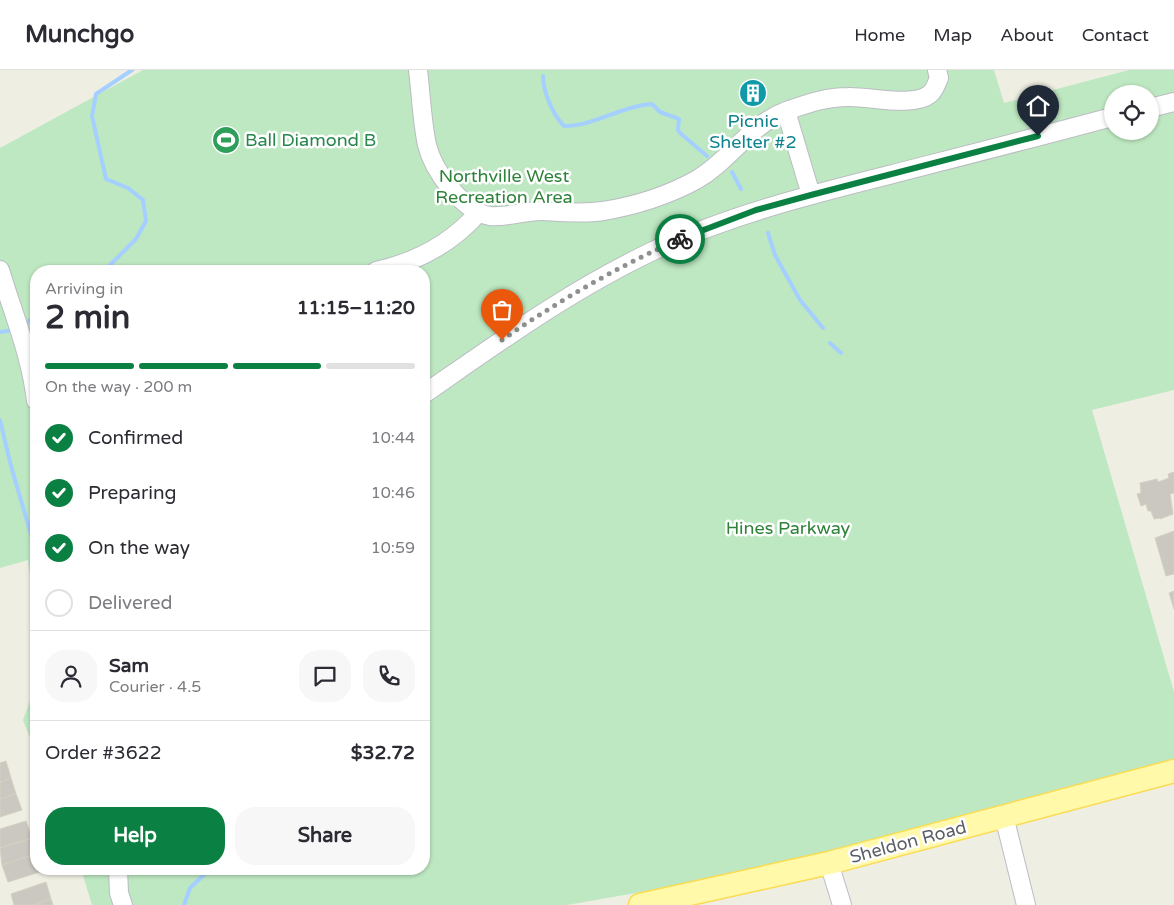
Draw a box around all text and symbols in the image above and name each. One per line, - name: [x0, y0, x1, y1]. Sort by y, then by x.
- text: Munchgo: [25, 20, 134, 49]
- text: Home: [854, 24, 905, 46]
- text: Map: [933, 24, 972, 46]
- text: About: [1000, 24, 1054, 46]
- text: Contact: [1082, 24, 1149, 46]
- building icon: Picnic Shelter #2: [738, 78, 768, 108]
- pin: [1017, 85, 1059, 136]
- map controls: [1104, 85, 1159, 140]
- button: locate: [1104, 85, 1159, 140]
- icon: home: [1024, 92, 1052, 120]
- place label: Picnic Shelter #2: [709, 110, 797, 153]
- sports icon: Ball Diamond B: [211, 125, 241, 155]
- place label: Ball Diamond B: [245, 129, 376, 151]
- park label: Northville West Recreation Area: [435, 165, 573, 208]
- courier: [655, 214, 705, 264]
- icon: bike: [666, 225, 694, 253]
- text: Arriving in: [45, 279, 123, 299]
- pin: [481, 289, 523, 340]
- icon: bag: [488, 296, 516, 324]
- text: 11:15–11:20: [297, 297, 415, 319]
- text: 2 min: [45, 299, 130, 337]
- text: On the way · 200 m: [45, 377, 192, 397]
- icon: check: [45, 424, 73, 452]
- text: Confirmed: [88, 427, 183, 449]
- text: 10:44: [371, 428, 415, 448]
- icon: check: [45, 479, 73, 507]
- text: Preparing: [88, 482, 177, 504]
- text: 10:46: [371, 483, 415, 503]
- park label: Hines Parkway: [726, 517, 851, 539]
- icon: check: [45, 534, 73, 562]
- text: On the way: [88, 537, 190, 559]
- text: 10:59: [371, 538, 415, 558]
- text: Delivered: [88, 592, 173, 614]
- button: person: [45, 650, 97, 702]
- button: chat: [299, 650, 351, 702]
- button: phone: [363, 650, 415, 702]
- text: Sam: [109, 655, 149, 677]
- text: Courier · 4.5: [109, 677, 201, 697]
- text: Order #3622: [45, 742, 162, 764]
- text: $32.72: [351, 742, 415, 764]
- button: Help: [45, 807, 225, 865]
- button: Share: [235, 807, 415, 865]
- street label: Sheldon Road: [847, 816, 969, 868]

